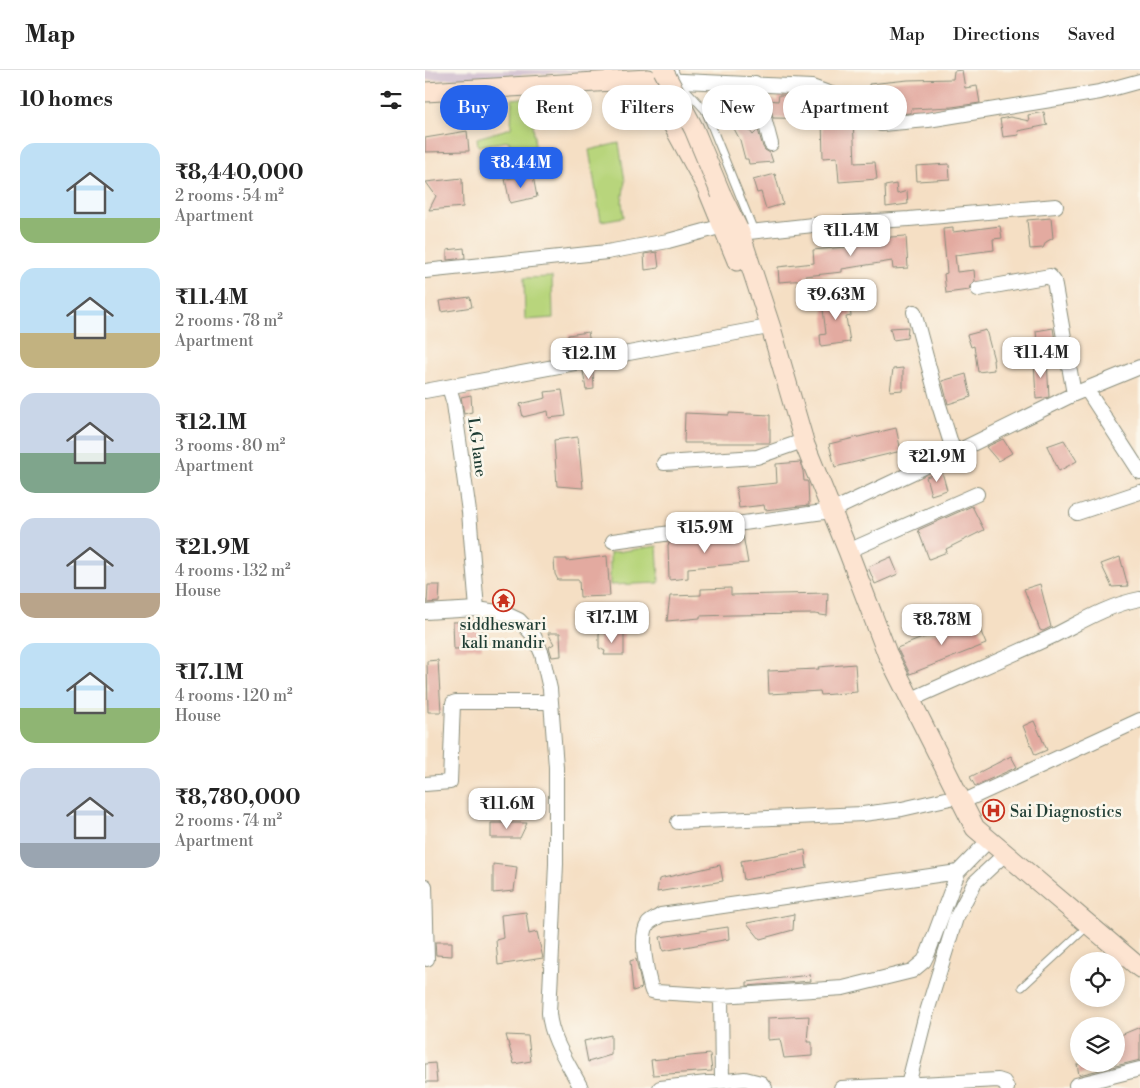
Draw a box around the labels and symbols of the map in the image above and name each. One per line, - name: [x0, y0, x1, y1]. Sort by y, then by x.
- pin: ₹8.44M: [480, 146, 562, 189]
- pin: ₹11.4M: [810, 214, 892, 257]
- pin: ₹9.63M: [795, 278, 877, 321]
- pin: ₹11.4M: [1000, 336, 1082, 379]
- pin: ₹12.1M: [548, 338, 630, 380]
- street label: L.G lane: [463, 416, 491, 478]
- pin: ₹21.9M: [896, 440, 978, 483]
- pin: ₹15.9M: [664, 512, 746, 554]
- temple icon: siddheswari kali mandir: [491, 588, 515, 612]
- pin: ₹17.1M: [571, 602, 653, 644]
- pin: ₹8.78M: [901, 604, 983, 646]
- place label: siddheswari kali mandir: [459, 615, 547, 653]
- pin: ₹11.6M: [466, 788, 548, 830]
- hospital icon: Sai Diagnostics: [982, 799, 1006, 823]
- place label: Sai Diagnostics: [1010, 802, 1122, 822]

